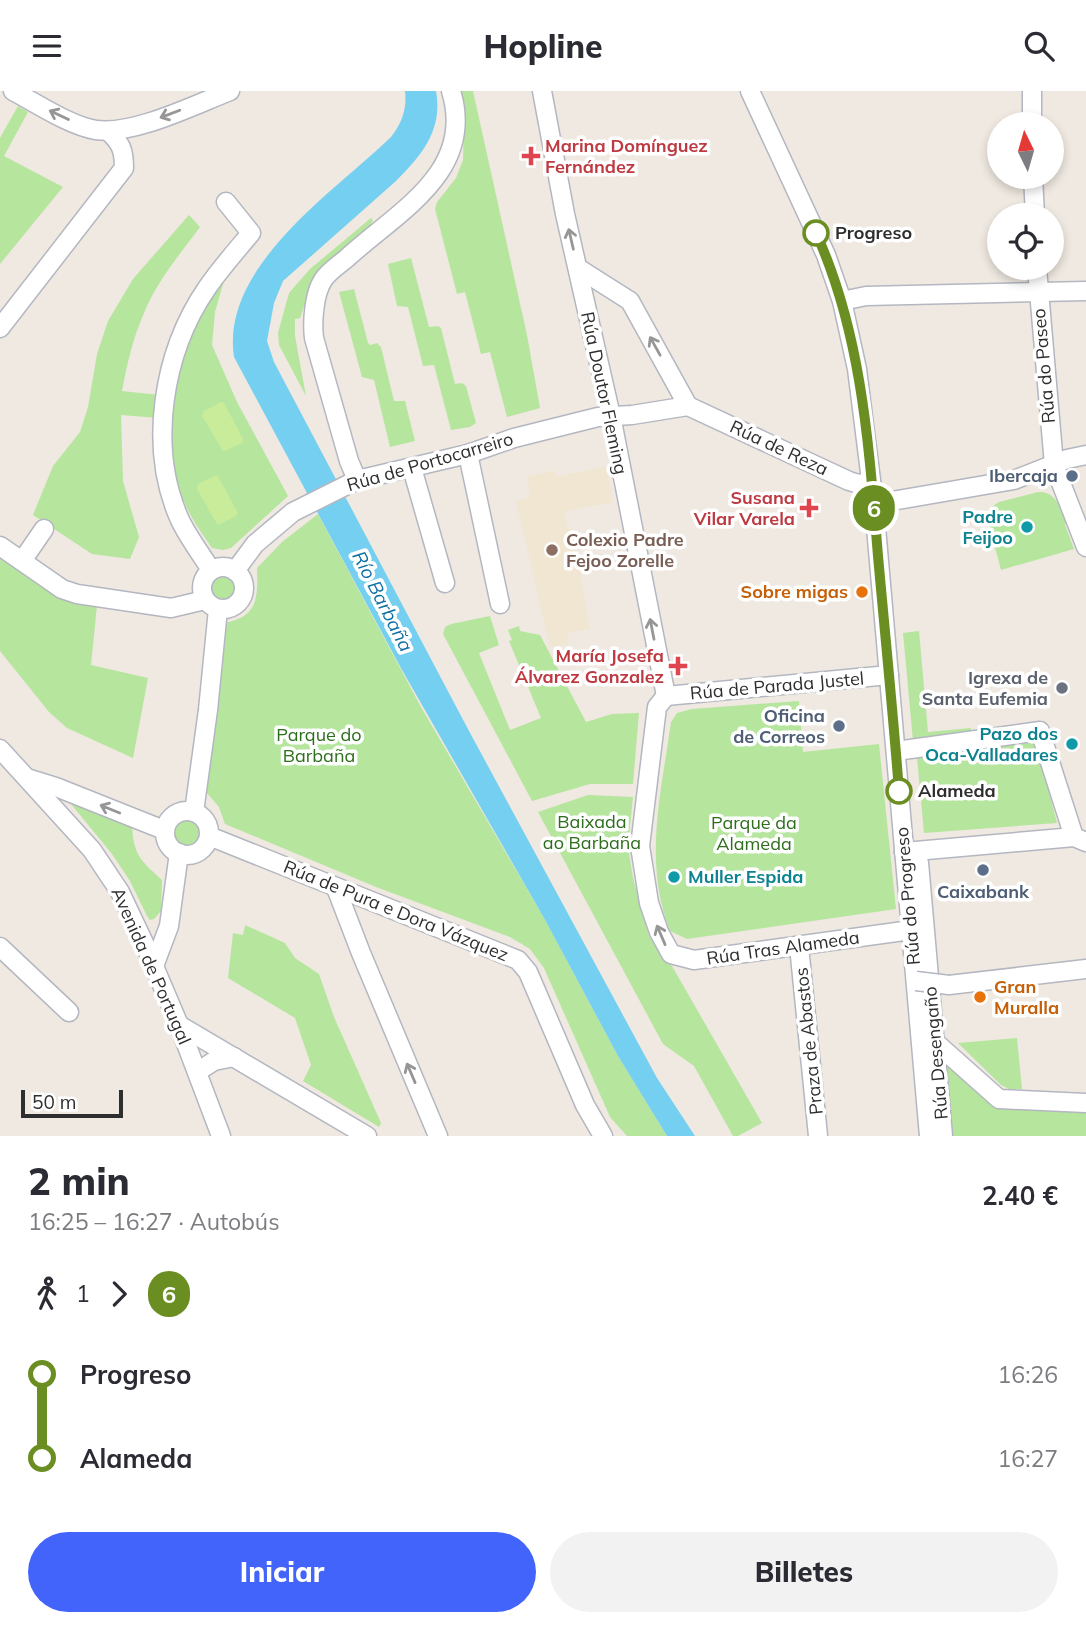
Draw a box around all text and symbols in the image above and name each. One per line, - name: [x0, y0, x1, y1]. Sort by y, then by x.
- text: Hopline: [483, 26, 603, 66]
- icon: menu: [28, 27, 66, 65]
- icon: search: [1020, 27, 1058, 65]
- one-way arrow: [49, 108, 70, 121]
- one-way arrow: [159, 108, 181, 121]
- north arrow: [987, 112, 1064, 189]
- map controls: [987, 112, 1064, 280]
- place label: Marina Domínguez Fernández: [545, 134, 708, 178]
- marker: Marina Domínguez Fernández: [523, 148, 539, 164]
- button: locate: [987, 203, 1064, 280]
- marker: Progreso: [803, 220, 829, 246]
- place label: Progreso: [835, 221, 912, 244]
- one-way arrow: [564, 228, 577, 250]
- street label: Rúa do Paseo: [1027, 308, 1060, 424]
- street label: Rúa Doutor Fleming: [576, 309, 633, 476]
- one-way arrow: [648, 336, 661, 357]
- street label: Rúa de Reza: [726, 415, 832, 480]
- street label: Rúa de Portocarreiro: [344, 427, 516, 496]
- place label: Ibercaja: [989, 464, 1058, 487]
- marker: Ibercaja: [1064, 468, 1080, 484]
- line badge: 6: [851, 485, 897, 531]
- place label: Susana Vilar Varela: [693, 486, 795, 530]
- text: 6: [867, 493, 881, 523]
- marker: Susana Vilar Varela: [801, 500, 817, 516]
- place label: Padre Feijoo: [962, 505, 1013, 549]
- marker: Padre Feijoo: [1019, 519, 1035, 535]
- place label: Colexio Padre Fejoo Zorelle: [566, 528, 684, 572]
- marker: Colexio Padre Fejoo Zorelle: [544, 542, 560, 558]
- water label: Río Barbaña: [347, 547, 419, 655]
- place label: Sobre migas: [741, 580, 848, 603]
- marker: Sobre migas: [854, 584, 870, 600]
- one-way arrow: [645, 618, 658, 641]
- place label: María Josefa Álvarez Gonzalez: [515, 644, 664, 688]
- marker: María Josefa Álvarez Gonzalez: [670, 658, 686, 674]
- street label: Rúa de Parada Justel: [689, 666, 865, 705]
- place label: Igrexa de Santa Eufemia: [922, 666, 1048, 710]
- marker: Igrexa de Santa Eufemia: [1054, 680, 1070, 696]
- place label: Oficina de Correos: [733, 704, 825, 748]
- marker: Oficina de Correos: [831, 718, 847, 734]
- place label: Pazo dos Oca-Valladares: [925, 722, 1058, 766]
- park label: Parque do Barbaña: [276, 723, 362, 767]
- marker: Pazo dos Oca-Valladares: [1064, 736, 1080, 752]
- marker: Alameda: [886, 778, 912, 804]
- place label: Alameda: [918, 779, 996, 802]
- one-way arrow: [100, 801, 122, 814]
- park label: Baixada ao Barbaña: [543, 810, 641, 854]
- park label: Parque da Alameda: [711, 811, 797, 855]
- street label: Rúa do Progreso: [890, 826, 925, 966]
- street label: Rúa de Pura e Dora Vázquez: [280, 855, 512, 966]
- marker: Caixabank: [975, 862, 991, 878]
- place label: Muller Espida: [688, 865, 803, 888]
- marker: Muller Espida: [666, 869, 682, 885]
- place label: Caixabank: [937, 880, 1030, 903]
- street label: Avenida de Portugal: [106, 884, 196, 1048]
- one-way arrow: [654, 925, 667, 947]
- street label: Rúa Tras Alameda: [705, 925, 861, 970]
- street label: Praza de Abastos: [789, 966, 828, 1116]
- place label: Gran Muralla: [994, 975, 1059, 1019]
- street label: Rúa Desengaño: [918, 986, 953, 1120]
- marker: Gran Muralla: [972, 989, 988, 1005]
- one-way arrow: [404, 1063, 417, 1084]
- scale bar: [21, 1087, 122, 1119]
- text: 50 m: [32, 1090, 76, 1114]
- text: 2 min: [28, 1157, 130, 1205]
- text: 2.40 €: [982, 1179, 1058, 1212]
- text: 16:25 – 16:27 · Autobús: [28, 1207, 280, 1236]
- icon: walk: [28, 1275, 66, 1313]
- icon: forward: [100, 1275, 138, 1313]
- text: 1: [76, 1279, 90, 1308]
- text: 6: [162, 1279, 176, 1309]
- text: Progreso: [80, 1358, 191, 1391]
- text: 16:26: [998, 1360, 1058, 1389]
- text: Alameda: [80, 1442, 192, 1475]
- text: 16:27: [998, 1444, 1058, 1473]
- button: Iniciar: [28, 1532, 536, 1612]
- button: Billetes: [550, 1532, 1058, 1612]

